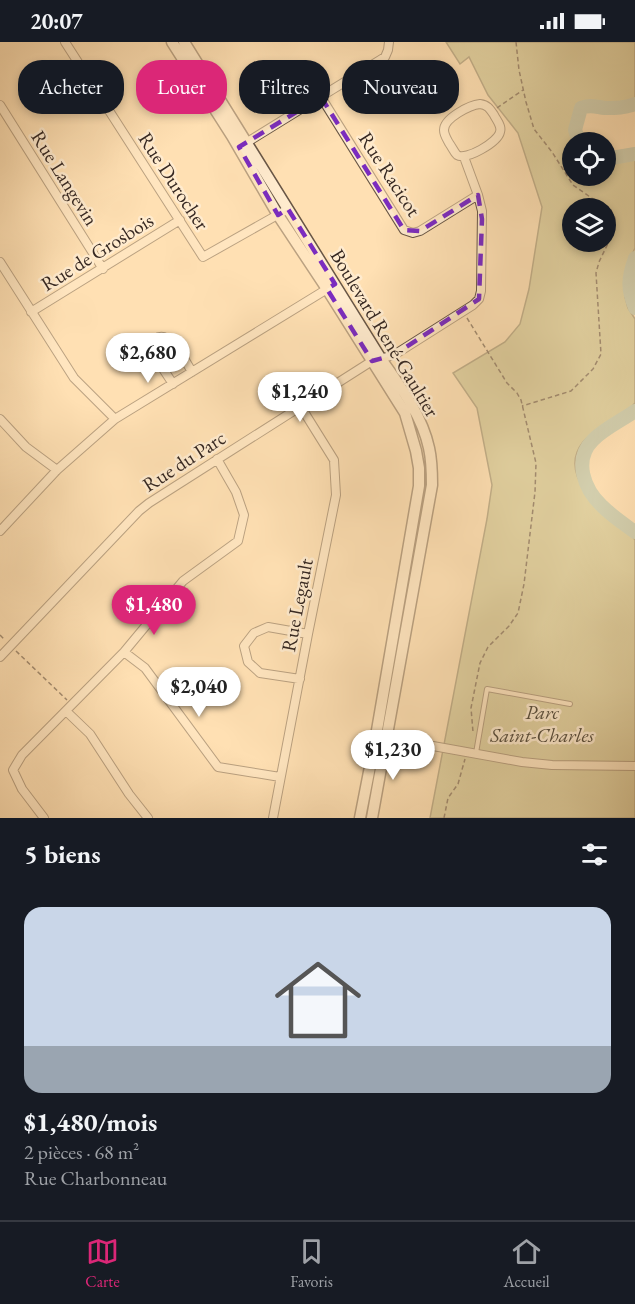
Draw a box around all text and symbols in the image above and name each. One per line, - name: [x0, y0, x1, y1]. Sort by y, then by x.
- text: 20:07: [30, 7, 83, 36]
- chip: Acheter: [18, 60, 124, 114]
- chip: Louer: [136, 60, 227, 114]
- chip: Filtres: [239, 60, 330, 114]
- chip: Nouveau: [342, 60, 459, 114]
- street label: Rue Langevin: [25, 126, 105, 231]
- street label: Rue Durocher: [133, 127, 215, 235]
- street label: Rue Racicot: [353, 127, 427, 222]
- map controls: [562, 132, 616, 252]
- button: locate: [562, 132, 616, 186]
- button: layers: [562, 198, 616, 252]
- street label: Rue de Grosbois: [36, 207, 158, 297]
- street label: Boulevard René-Gaultier: [325, 244, 446, 422]
- pin: $2,680: [99, 333, 197, 384]
- text: $2,680: [120, 339, 176, 365]
- pin: $1,240: [251, 372, 349, 423]
- text: $1,240: [272, 378, 328, 404]
- street label: Rue du Parc: [137, 424, 231, 498]
- street label: Rue Legault: [275, 555, 319, 654]
- pin: $1,480: [105, 585, 203, 636]
- text: $1,480: [126, 591, 182, 617]
- pin: $2,040: [150, 667, 248, 718]
- text: $2,040: [171, 673, 227, 699]
- park label: Parc Saint-Charles: [489, 699, 594, 748]
- pin: $1,230: [344, 730, 442, 781]
- text: $1,230: [365, 736, 421, 762]
- text: 5 biens: [24, 837, 101, 871]
- icon: filters: [578, 838, 611, 871]
- icon: home: [264, 946, 372, 1054]
- text: $1,480/mois: [24, 1105, 157, 1139]
- text: 2 pièces · 68 m²: [24, 1139, 139, 1165]
- text: Rue Charbonneau: [24, 1165, 167, 1191]
- tab: Carte: [85, 1235, 120, 1292]
- tab: Favoris: [290, 1235, 333, 1292]
- tab: Accueil: [503, 1235, 550, 1292]

